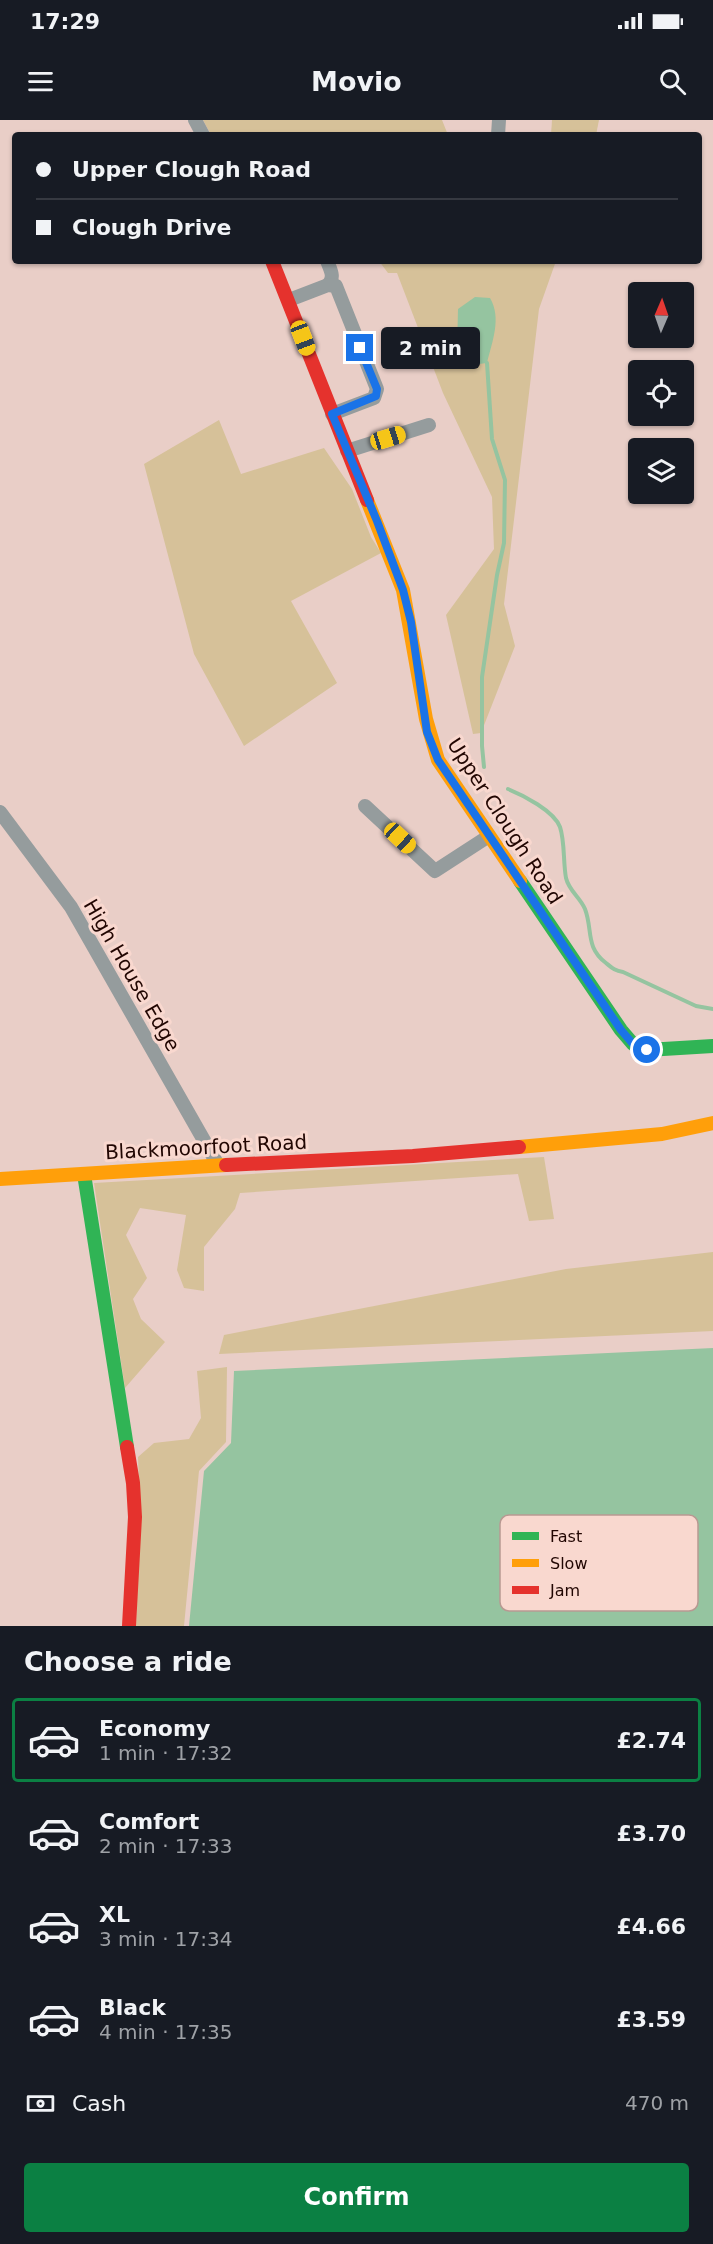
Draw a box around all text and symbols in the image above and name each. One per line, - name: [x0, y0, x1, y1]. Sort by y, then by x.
- text: 17:29: [30, 9, 100, 34]
- icon: menu: [24, 65, 57, 98]
- icon: search: [656, 65, 689, 98]
- text: Movio: [311, 66, 402, 97]
- text: Upper Clough Road: [72, 157, 311, 182]
- text: Clough Drive: [72, 215, 231, 240]
- north arrow: [628, 282, 694, 348]
- map controls: [628, 282, 694, 504]
- car: [288, 318, 318, 358]
- callout: 2 min: [381, 327, 480, 369]
- route end: [346, 334, 373, 361]
- text: 2 min: [399, 336, 462, 360]
- button: locate: [628, 360, 694, 426]
- car: [368, 424, 408, 452]
- button: layers: [628, 438, 694, 504]
- street label: Upper Clough Road: [442, 733, 568, 909]
- car: [381, 819, 419, 857]
- street label: High House Edge: [79, 895, 185, 1055]
- route start: [633, 1036, 660, 1063]
- street label: Blackmoorfoot Road: [104, 1130, 308, 1164]
- legend: [500, 1515, 698, 1611]
- text: Fast: [550, 1527, 582, 1546]
- text: Slow: [550, 1554, 587, 1573]
- text: Jam: [549, 1581, 580, 1600]
- text: Choose a ride: [24, 1646, 232, 1677]
- icon: car: [27, 1713, 81, 1767]
- text: Economy: [99, 1716, 210, 1741]
- text: £2.74: [616, 1728, 686, 1753]
- text: 1 min · 17:32: [99, 1741, 233, 1765]
- icon: car: [27, 1806, 81, 1860]
- text: Comfort: [99, 1809, 199, 1834]
- text: £3.70: [616, 1821, 686, 1846]
- text: 2 min · 17:33: [99, 1834, 233, 1858]
- icon: car: [27, 1899, 81, 1953]
- text: XL: [99, 1902, 130, 1927]
- text: £4.66: [616, 1914, 686, 1939]
- text: 3 min · 17:34: [99, 1927, 233, 1951]
- icon: car: [27, 1992, 81, 2046]
- text: Black: [99, 1995, 166, 2020]
- text: £3.59: [616, 2007, 686, 2032]
- text: 4 min · 17:35: [99, 2020, 233, 2044]
- icon: cash: [24, 2087, 57, 2120]
- text: Cash: [72, 2091, 126, 2116]
- text: 470 m: [625, 2091, 689, 2115]
- button: Confirm: [24, 2163, 689, 2232]

